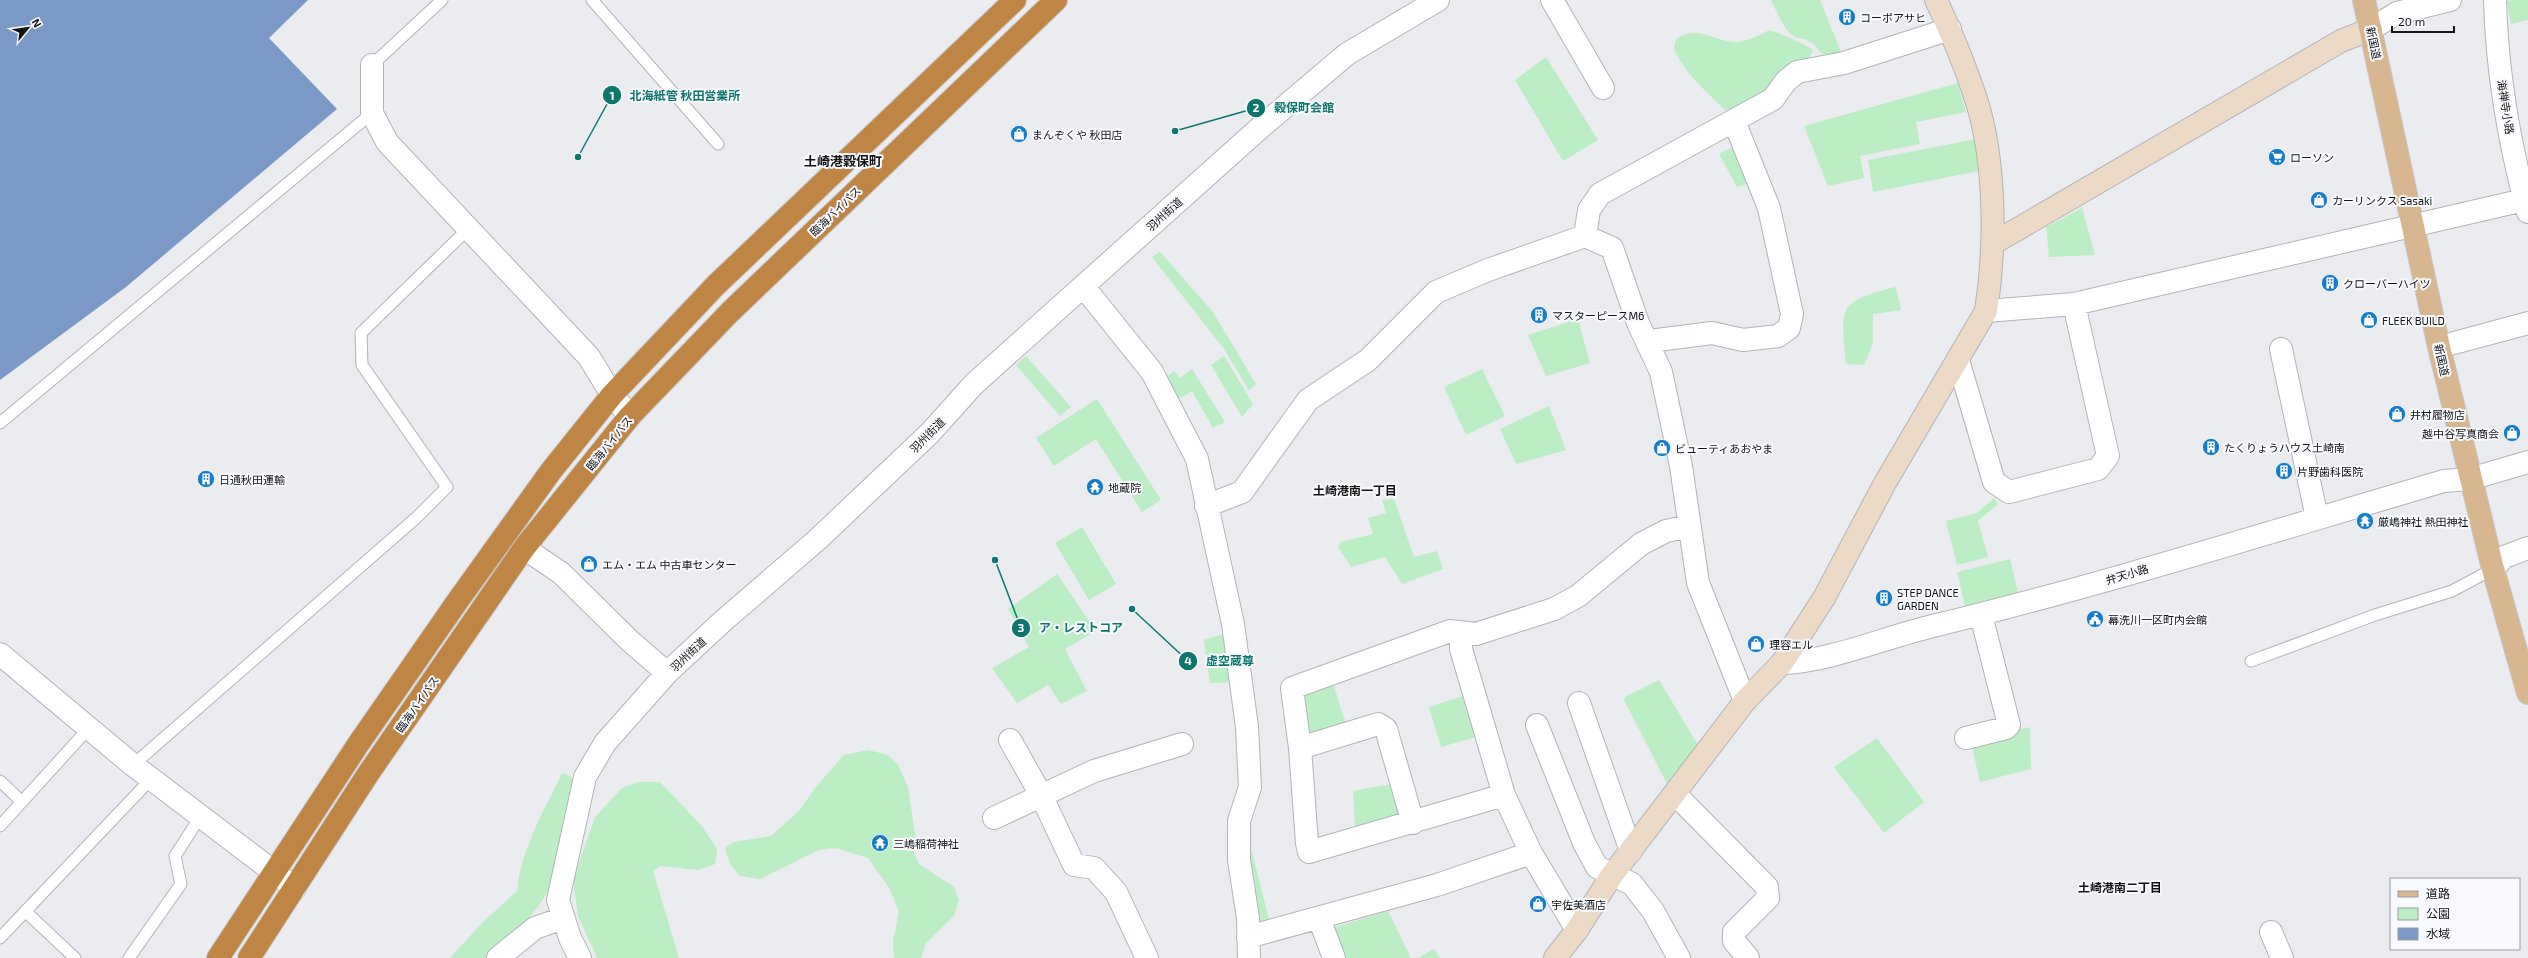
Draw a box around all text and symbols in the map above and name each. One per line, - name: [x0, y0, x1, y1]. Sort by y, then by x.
- building icon: コーポアサヒ: [1837, 7, 1857, 27]
- north arrow: [8, 8, 48, 48]
- scale bar: [2392, 8, 2454, 34]
- place label: コーポアサヒ: [1860, 11, 1926, 24]
- text: 20 m: [2398, 14, 2425, 28]
- text: N: [30, 16, 45, 30]
- street label: 新国道: [2364, 26, 2384, 60]
- street label: 海禅寺小路: [2495, 79, 2517, 135]
- callout: 北海紙管 秋田営業所: [602, 83, 748, 107]
- text: 1: [609, 88, 615, 102]
- text: 北海紙管 秋田営業所: [630, 88, 740, 102]
- callout: 穀保町会館: [1246, 96, 1342, 120]
- text: 2: [1253, 100, 1260, 114]
- text: 穀保町会館: [1274, 100, 1334, 114]
- shop icon: まんぞくや 秋田店: [1009, 124, 1029, 144]
- place label: まんぞくや 秋田店: [1032, 128, 1122, 141]
- supermarket icon: ローソン: [2267, 147, 2287, 167]
- place label: ローソン: [2290, 151, 2334, 164]
- district label: 土崎港穀保町: [804, 153, 882, 169]
- street label: 臨海バイパス: [807, 183, 863, 239]
- shop icon: カーリンクス Sasaki: [2309, 190, 2329, 210]
- street label: 羽州街道: [1143, 194, 1185, 234]
- place label: カーリンクス Sasaki: [2332, 194, 2432, 207]
- building icon: クローバーハイツ: [2320, 273, 2340, 293]
- place label: クローバーハイツ: [2343, 277, 2430, 290]
- building icon: マスターピースM6: [1529, 305, 1549, 325]
- place label: マスターピースM6: [1552, 309, 1644, 322]
- shop icon: FLEEK BUILD: [2359, 310, 2379, 330]
- place label: FLEEK BUILD: [2382, 314, 2445, 327]
- street label: 新国道: [2432, 342, 2452, 378]
- shop icon: 井村履物店: [2387, 404, 2407, 424]
- place label: 井村履物店: [2410, 408, 2465, 421]
- street label: 臨海バイパス: [583, 413, 635, 473]
- street label: 羽州街道: [907, 415, 947, 455]
- shop icon: 越中谷写真商会: [2502, 423, 2522, 443]
- place label: 越中谷写真商会: [2422, 427, 2499, 440]
- building icon: たくりょうハウス土崎南: [2201, 437, 2221, 457]
- shop icon: ビューティあおやま: [1652, 438, 1672, 458]
- place label: たくりょうハウス土崎南: [2224, 441, 2345, 454]
- place label: ビューティあおやま: [1675, 442, 1773, 455]
- building icon: 片野歯科医院: [2274, 461, 2294, 481]
- place label: 片野歯科医院: [2297, 465, 2363, 478]
- building icon: 日通秋田運輸: [196, 469, 216, 489]
- place label: 日通秋田運輸: [219, 473, 285, 486]
- temple icon: 地蔵院: [1085, 477, 1105, 497]
- place label: 地蔵院: [1108, 481, 1141, 494]
- district label: 土崎港南一丁目: [1313, 483, 1397, 497]
- temple icon: 厳嶋神社 熱田神社: [2355, 511, 2375, 531]
- place label: 厳嶋神社 熱田神社: [2378, 515, 2468, 528]
- shop icon: エム・エム 中古車センター: [579, 554, 599, 574]
- place label: エム・エム 中古車センター: [602, 558, 736, 571]
- street label: 弁天小路: [2104, 562, 2150, 586]
- place label: STEP DANCE GARDEN: [1897, 586, 1959, 612]
- building icon: STEP DANCE GARDEN: [1874, 588, 1894, 608]
- public building icon: 幕洗川一区町内会館: [2085, 609, 2105, 629]
- place label: 幕洗川一区町内会館: [2108, 613, 2207, 626]
- callout: ア・レストコア: [1011, 616, 1131, 640]
- text: 3: [1018, 620, 1025, 634]
- text: ア・レストコア: [1039, 620, 1123, 634]
- street label: 羽州街道: [667, 634, 709, 674]
- shop icon: 理容エル: [1746, 634, 1766, 654]
- place label: 理容エル: [1769, 638, 1813, 651]
- callout: 虚空蔵尊: [1178, 649, 1262, 673]
- text: 4: [1184, 653, 1192, 667]
- text: 虚空蔵尊: [1206, 653, 1254, 667]
- street label: 臨海バイパス: [393, 673, 441, 735]
- temple icon: 三嶋稲荷神社: [870, 833, 890, 853]
- place label: 三嶋稲荷神社: [893, 837, 959, 850]
- legend: [2390, 878, 2520, 950]
- district label: 土崎港南二丁目: [2078, 880, 2162, 894]
- text: 道路: [2426, 886, 2450, 900]
- shop icon: 宇佐美酒店: [1528, 894, 1548, 914]
- place label: 宇佐美酒店: [1551, 898, 1606, 911]
- text: 公園: [2426, 906, 2450, 920]
- text: 水域: [2426, 926, 2450, 940]

